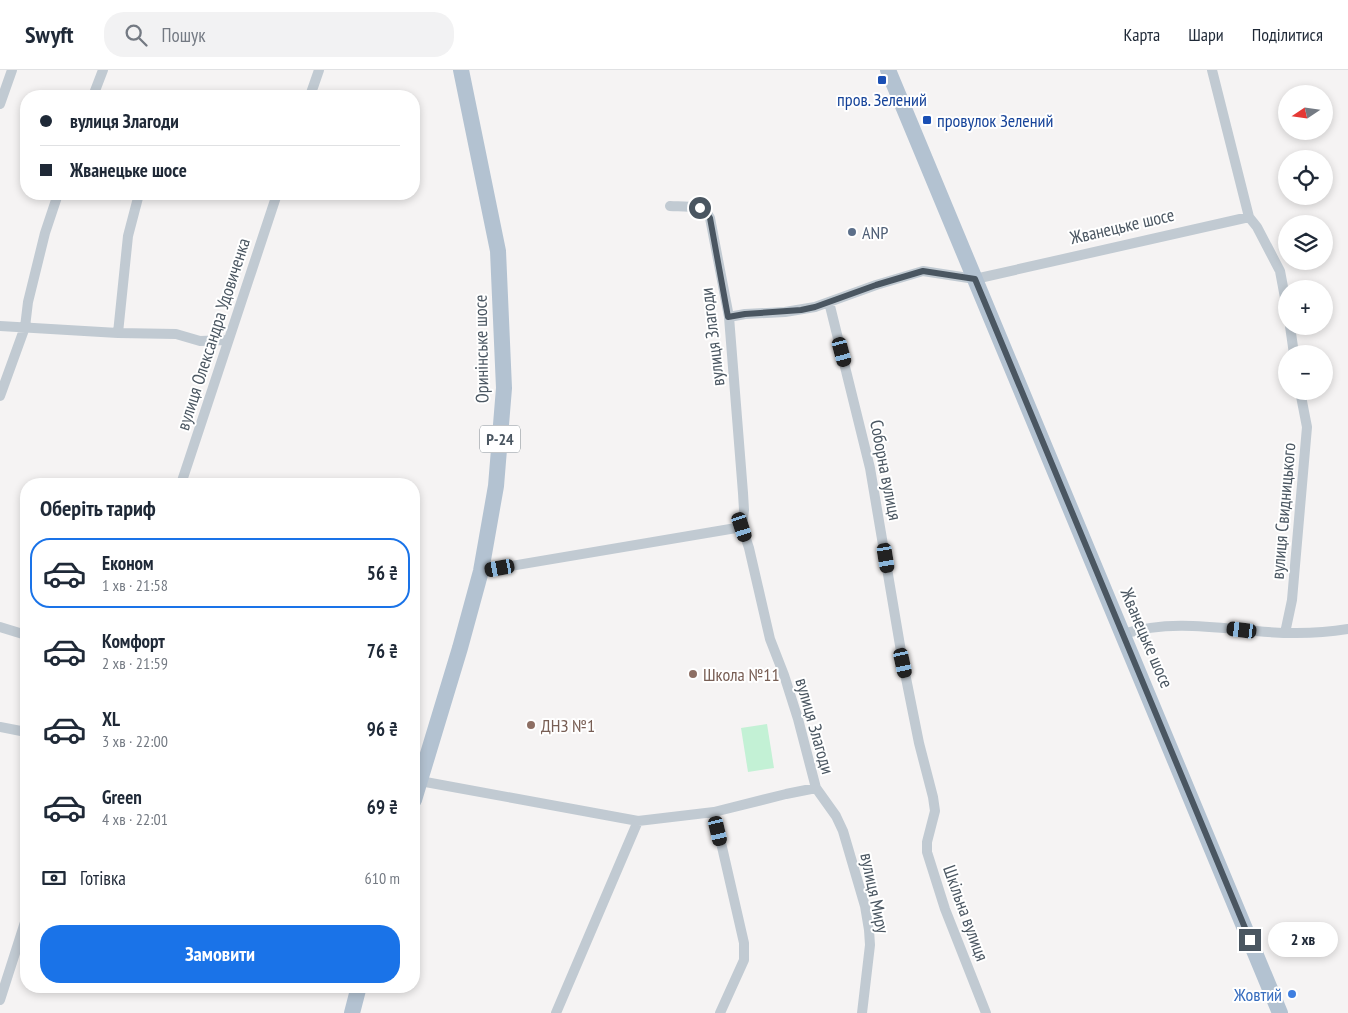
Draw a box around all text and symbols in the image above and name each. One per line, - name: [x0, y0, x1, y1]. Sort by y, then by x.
- search box: [104, 12, 454, 57]
- text: Swyft: [25, 19, 74, 50]
- icon: search: [122, 21, 150, 49]
- text: Пошук: [162, 23, 206, 47]
- text: Карта: [1124, 23, 1160, 46]
- text: Шари: [1188, 23, 1224, 46]
- text: Поділитися: [1252, 23, 1323, 46]
- marker: пров. Зелений: [876, 74, 888, 86]
- north arrow: [1278, 85, 1332, 140]
- map controls: [1278, 85, 1333, 400]
- place label: пров. Зелений: [837, 88, 927, 111]
- text: вулиця Злагоди: [70, 109, 179, 133]
- place label: провулок Зелений: [937, 109, 1053, 132]
- marker: провулок Зелений: [921, 114, 933, 126]
- button: locate: [1278, 150, 1333, 205]
- text: Жванецьке шосе: [70, 158, 187, 182]
- route start: [689, 197, 711, 219]
- street label: Жванецьке шосе: [1067, 203, 1176, 249]
- button: layers: [1278, 215, 1333, 270]
- place label: ANP: [862, 221, 888, 244]
- marker: ANP: [846, 226, 858, 238]
- street label: вулиця Олександра Удовиченка: [171, 235, 255, 433]
- button: +: [1278, 280, 1333, 335]
- street label: вулиця Злагоди: [695, 287, 729, 387]
- street label: Оринінське шосе: [469, 295, 493, 403]
- car: [830, 336, 853, 368]
- button: −: [1278, 345, 1333, 400]
- street label: Соборна вулиця: [865, 418, 907, 522]
- road number: Р-24: [480, 426, 520, 452]
- street label: вулиця Свидницького: [1266, 442, 1300, 580]
- text: Оберіть тариф: [40, 494, 156, 522]
- car: [730, 510, 753, 544]
- car: [876, 542, 895, 574]
- icon: car: [42, 551, 87, 596]
- text: Економ: [102, 551, 154, 575]
- car: [483, 558, 516, 578]
- text: 56 ₴: [367, 561, 398, 585]
- text: 1 хв · 21:58: [102, 575, 168, 595]
- street label: Жванецьке шосе: [1115, 584, 1178, 691]
- car: [1226, 621, 1257, 639]
- icon: car: [42, 629, 87, 674]
- text: Комфорт: [102, 629, 165, 653]
- text: 76 ₴: [367, 639, 398, 663]
- car: [892, 647, 913, 679]
- text: 2 хв · 21:59: [102, 653, 168, 673]
- place label: Школа №11: [703, 663, 780, 686]
- marker: Школа №11: [687, 668, 699, 680]
- street label: вулиця Злагоди: [790, 675, 840, 777]
- icon: car: [42, 707, 87, 752]
- text: XL: [102, 707, 120, 731]
- place label: ДНЗ №1: [541, 714, 595, 737]
- text: 96 ₴: [367, 717, 398, 741]
- marker: ДНЗ №1: [525, 719, 537, 731]
- text: 3 хв · 22:00: [102, 731, 168, 751]
- icon: car: [42, 785, 87, 830]
- text: Green: [102, 785, 142, 809]
- text: 69 ₴: [367, 795, 398, 819]
- text: 4 хв · 22:01: [102, 809, 168, 829]
- car: [707, 815, 728, 847]
- street label: вулиця Миру: [855, 851, 895, 935]
- street label: Шкільна вулиця: [938, 862, 994, 964]
- icon: cash: [40, 864, 68, 892]
- text: Готівка: [80, 866, 126, 890]
- text: 610 m: [365, 868, 400, 888]
- callout: 2 хв: [1268, 922, 1338, 958]
- button: Замовити: [40, 925, 400, 983]
- route end: [1239, 929, 1261, 951]
- text: 2 хв: [1291, 929, 1315, 949]
- place label: Жовтий: [1233, 983, 1282, 1006]
- marker: Жовтий: [1286, 988, 1298, 1000]

